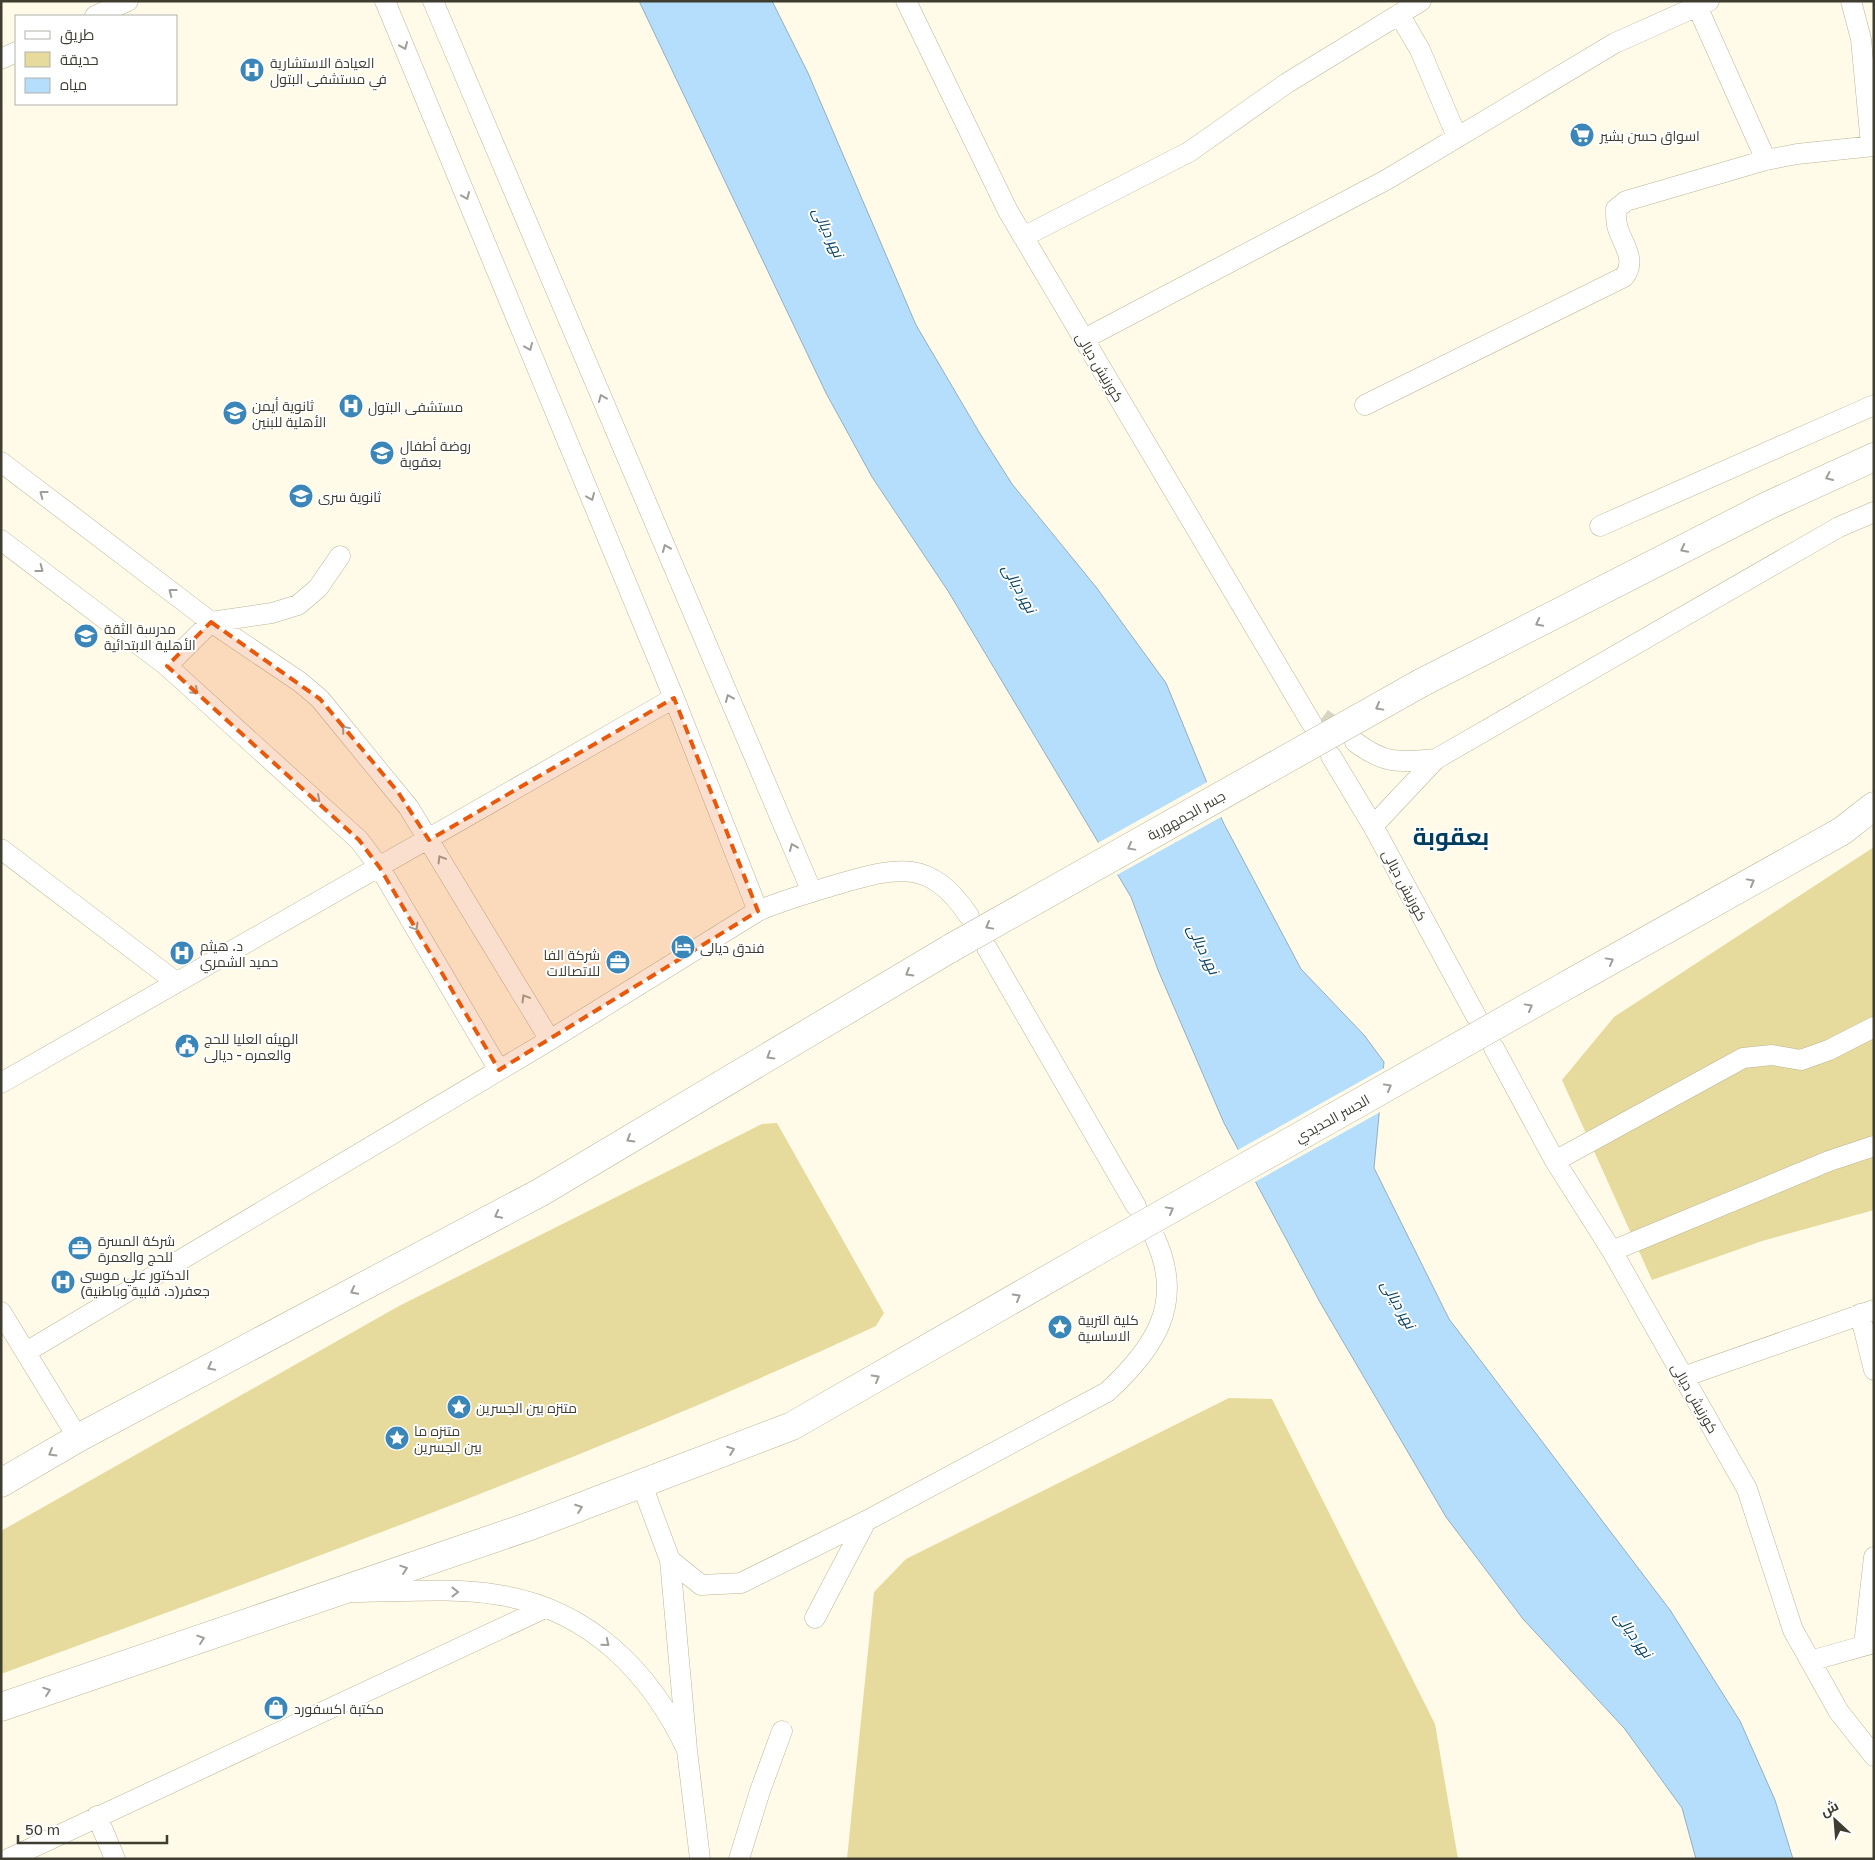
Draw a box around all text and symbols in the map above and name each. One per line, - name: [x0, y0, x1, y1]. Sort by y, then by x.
- legend: [15, 15, 178, 105]
- text: طريق: [60, 25, 94, 45]
- one-way arrow: [398, 41, 408, 50]
- text: حديقة: [60, 50, 99, 68]
- place label: العيادة الاستشارية في مستشفى البتول: [270, 54, 387, 91]
- hospital icon: العيادة الاستشارية في مستشفى البتول: [239, 57, 265, 83]
- text: مياه: [60, 75, 87, 93]
- supermarket icon: اسواق حسن بشير: [1569, 122, 1595, 148]
- place label: اسواق حسن بشير: [1599, 127, 1700, 145]
- one-way arrow: [460, 191, 471, 200]
- water label: نهر ديالى: [809, 204, 849, 262]
- street label: كورنيش ديالى: [1073, 329, 1127, 405]
- one-way arrow: [523, 342, 533, 350]
- hospital icon: مستشفى البتول: [338, 393, 364, 419]
- one-way arrow: [598, 395, 608, 403]
- place label: ثانوية أيمن الأهلية للبنين: [252, 397, 326, 430]
- place label: مستشفى البتول: [368, 398, 463, 416]
- school or university icon: ثانوية أيمن الأهلية للبنين: [222, 400, 248, 426]
- place label: روضة أطفال بعقوبة: [400, 437, 471, 470]
- school or university icon: روضة أطفال بعقوبة: [369, 440, 395, 466]
- one-way arrow: [1826, 471, 1835, 481]
- school or university icon: ثانوية سرى: [288, 483, 314, 509]
- place label: ثانوية سرى: [318, 488, 381, 505]
- one-way arrow: [40, 491, 49, 499]
- one-way arrow: [584, 492, 595, 501]
- one-way arrow: [1680, 543, 1689, 553]
- one-way arrow: [661, 544, 672, 553]
- water label: نهر ديالى: [998, 560, 1042, 618]
- one-way arrow: [34, 564, 43, 572]
- one-way arrow: [168, 589, 178, 598]
- one-way arrow: [1535, 617, 1544, 627]
- place label: مدرسة الثقة الأهلية الابتدائية: [104, 620, 196, 653]
- school or university icon: مدرسة الثقة الأهلية الابتدائية: [73, 623, 99, 649]
- one-way arrow: [190, 685, 199, 694]
- one-way arrow: [725, 694, 736, 703]
- one-way arrow: [1375, 701, 1384, 711]
- one-way arrow: [342, 725, 351, 734]
- street label: جسر الجمهورية: [1144, 787, 1228, 843]
- one-way arrow: [311, 793, 320, 802]
- district label: بعقوبة: [1413, 821, 1489, 851]
- one-way arrow: [1127, 840, 1136, 850]
- one-way arrow: [788, 843, 799, 852]
- street label: كورنيش ديالى: [1379, 846, 1431, 924]
- one-way arrow: [438, 856, 448, 865]
- one-way arrow: [1746, 878, 1755, 888]
- one-way arrow: [985, 920, 994, 930]
- water label: نهر ديالى: [1183, 921, 1225, 979]
- one-way arrow: [409, 922, 419, 931]
- hotel icon: فندق ديالى: [670, 934, 696, 960]
- place label: د. هيثم حميد الشمري: [200, 937, 278, 974]
- place label: فندق ديالى: [700, 939, 765, 957]
- hospital icon: د. هيثم حميد الشمري: [169, 940, 195, 966]
- place label: شركة الفا للاتصالات: [543, 946, 600, 979]
- office icon: شركة الفا للاتصالات: [605, 949, 631, 975]
- one-way arrow: [1604, 958, 1613, 968]
- one-way arrow: [906, 966, 915, 976]
- one-way arrow: [521, 995, 531, 1004]
- one-way arrow: [1524, 1003, 1533, 1013]
- place label: الهيئه العليا للحج والعمره - ديالى: [204, 1030, 299, 1063]
- public building icon: الهيئه العليا للحج والعمره - ديالى: [174, 1033, 200, 1059]
- one-way arrow: [766, 1049, 775, 1059]
- one-way arrow: [1382, 1083, 1391, 1093]
- street label: الجسر الحديدي: [1292, 1090, 1374, 1149]
- one-way arrow: [627, 1132, 636, 1142]
- one-way arrow: [1165, 1206, 1174, 1216]
- one-way arrow: [494, 1209, 503, 1219]
- place label: شركة المسرة للحج والعمرة: [98, 1232, 175, 1266]
- office icon: شركة المسرة للحج والعمرة: [67, 1235, 93, 1261]
- place label: الدكتور علي موسى جعفر(د. قلبية وباطنية): [80, 1266, 210, 1299]
- hospital icon: الدكتور علي موسى جعفر(د. قلبية وباطنية): [50, 1269, 76, 1295]
- water label: نهر ديالى: [1377, 1276, 1421, 1334]
- one-way arrow: [350, 1285, 359, 1295]
- one-way arrow: [1011, 1294, 1020, 1304]
- place label: كلية التربية الاساسية: [1078, 1311, 1139, 1344]
- place icon: كلية التربية الاساسية: [1047, 1314, 1073, 1340]
- street label: كورنيش ديالى: [1668, 1360, 1722, 1436]
- one-way arrow: [207, 1361, 216, 1371]
- one-way arrow: [870, 1374, 879, 1384]
- place icon: متنزه بين الجسرين: [446, 1394, 472, 1420]
- place label: متنزه بين الجسرين: [476, 1399, 577, 1416]
- place label: متنزه ما بين الجسرين: [414, 1422, 482, 1455]
- place icon: متنزه ما بين الجسرين: [384, 1425, 410, 1451]
- one-way arrow: [726, 1446, 734, 1456]
- one-way arrow: [49, 1447, 58, 1457]
- one-way arrow: [574, 1504, 582, 1514]
- one-way arrow: [400, 1565, 408, 1575]
- one-way arrow: [452, 1587, 460, 1597]
- water label: نهر ديالى: [1610, 1607, 1658, 1663]
- one-way arrow: [196, 1635, 205, 1645]
- one-way arrow: [600, 1638, 609, 1646]
- one-way arrow: [43, 1687, 51, 1697]
- shop icon: مكتبة اكسفورد: [263, 1695, 289, 1721]
- place label: مكتبة اكسفورد: [294, 1700, 384, 1717]
- north arrow: [1810, 1795, 1860, 1845]
- text: ش: [1817, 1796, 1841, 1820]
- scale bar: [18, 1812, 166, 1844]
- text: 50 m: [25, 1820, 60, 1838]

